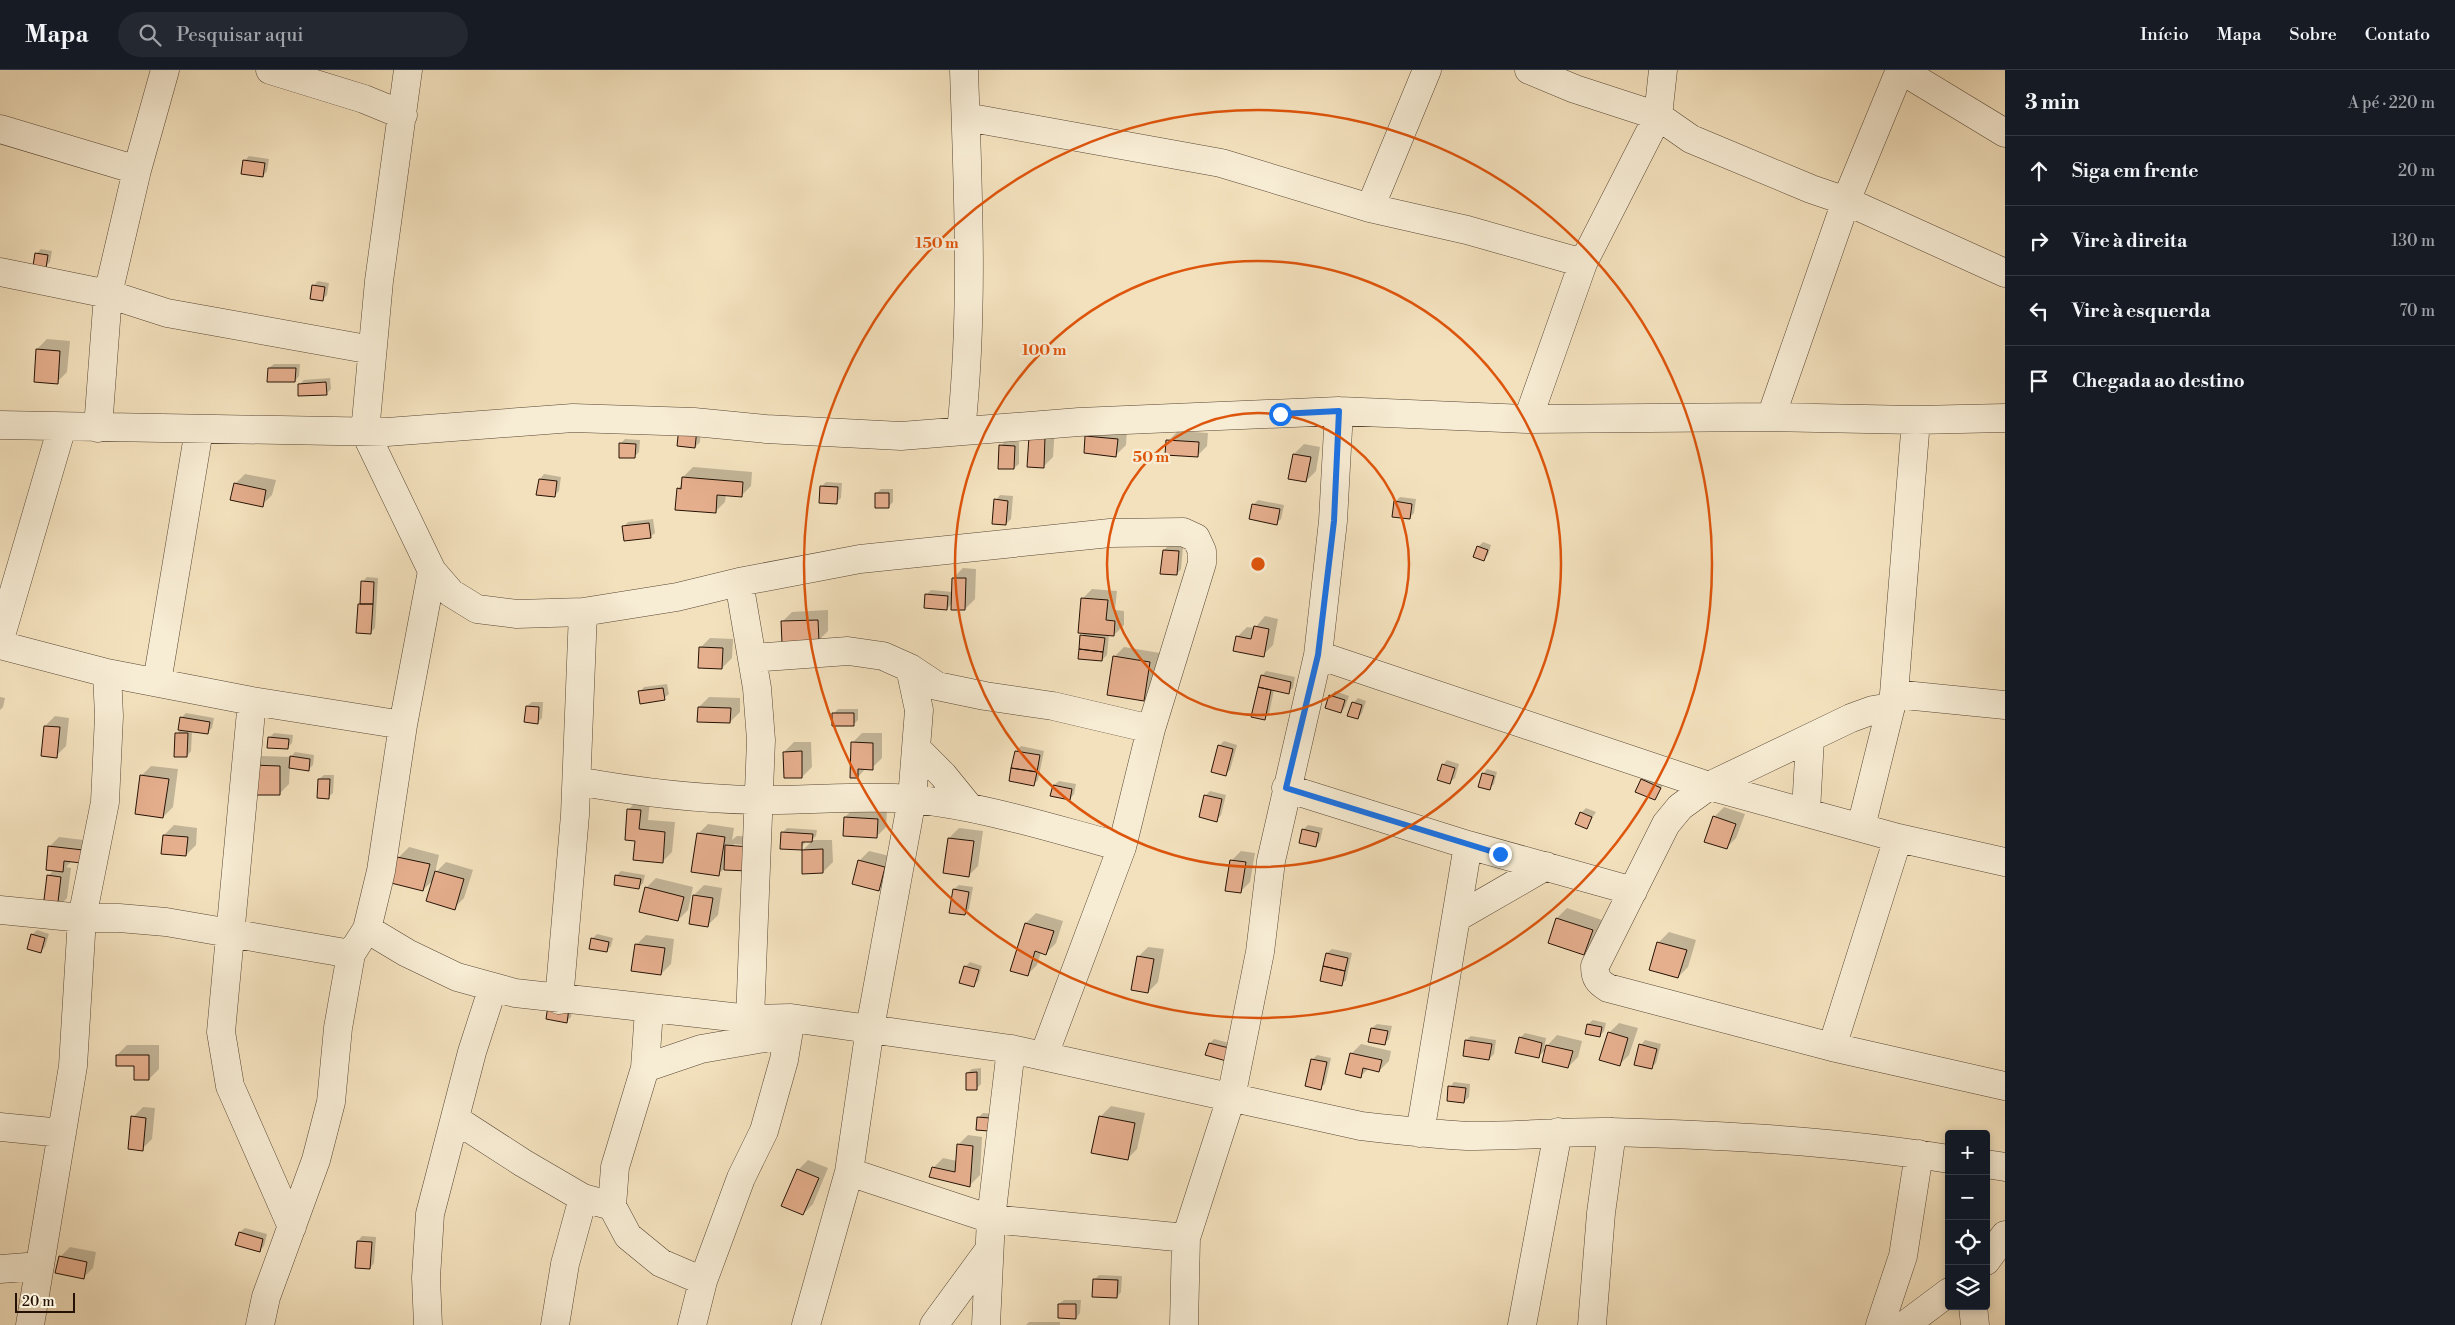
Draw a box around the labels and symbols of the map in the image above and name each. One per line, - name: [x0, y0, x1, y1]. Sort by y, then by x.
- text: 150 m: [915, 234, 959, 253]
- text: 100 m: [1022, 341, 1067, 360]
- route start: [1269, 403, 1292, 426]
- text: 50 m: [1133, 448, 1169, 467]
- centre of rings: [1249, 555, 1267, 573]
- route end: [1489, 843, 1512, 866]
- scale bar: [15, 1290, 75, 1313]

